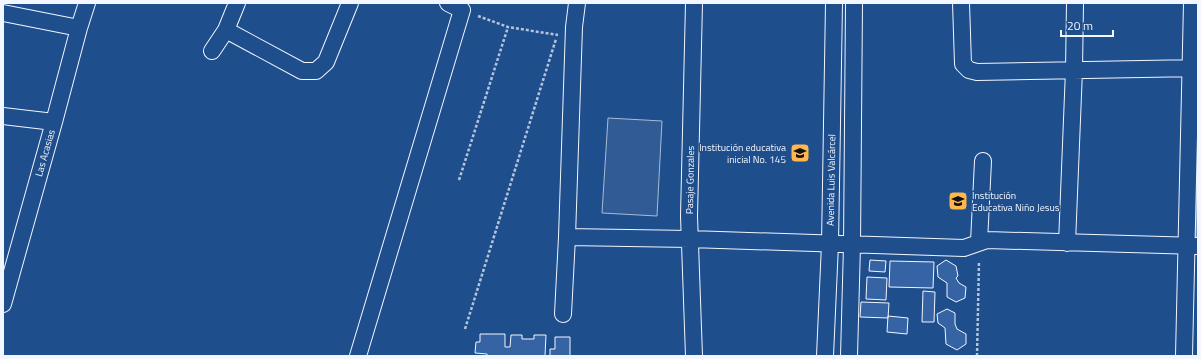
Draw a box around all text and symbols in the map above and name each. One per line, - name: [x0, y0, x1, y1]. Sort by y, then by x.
- scale bar: [1061, 12, 1113, 38]
- text: 20 m: [1067, 16, 1093, 35]
- street label: Las Acasias: [31, 127, 59, 178]
- street label: Avenida Luis Valcárcel: [823, 134, 839, 226]
- place label: Institución educativa inicial No. 145: [699, 140, 786, 167]
- school or university icon: Institución educativa inicial No. 145: [789, 142, 811, 164]
- street label: Pasaje Gonzales: [682, 145, 698, 214]
- place label: Institución Educativa Niño Jesus: [972, 188, 1060, 215]
- school or university icon: Institución Educativa Niño Jesus: [947, 190, 969, 212]

